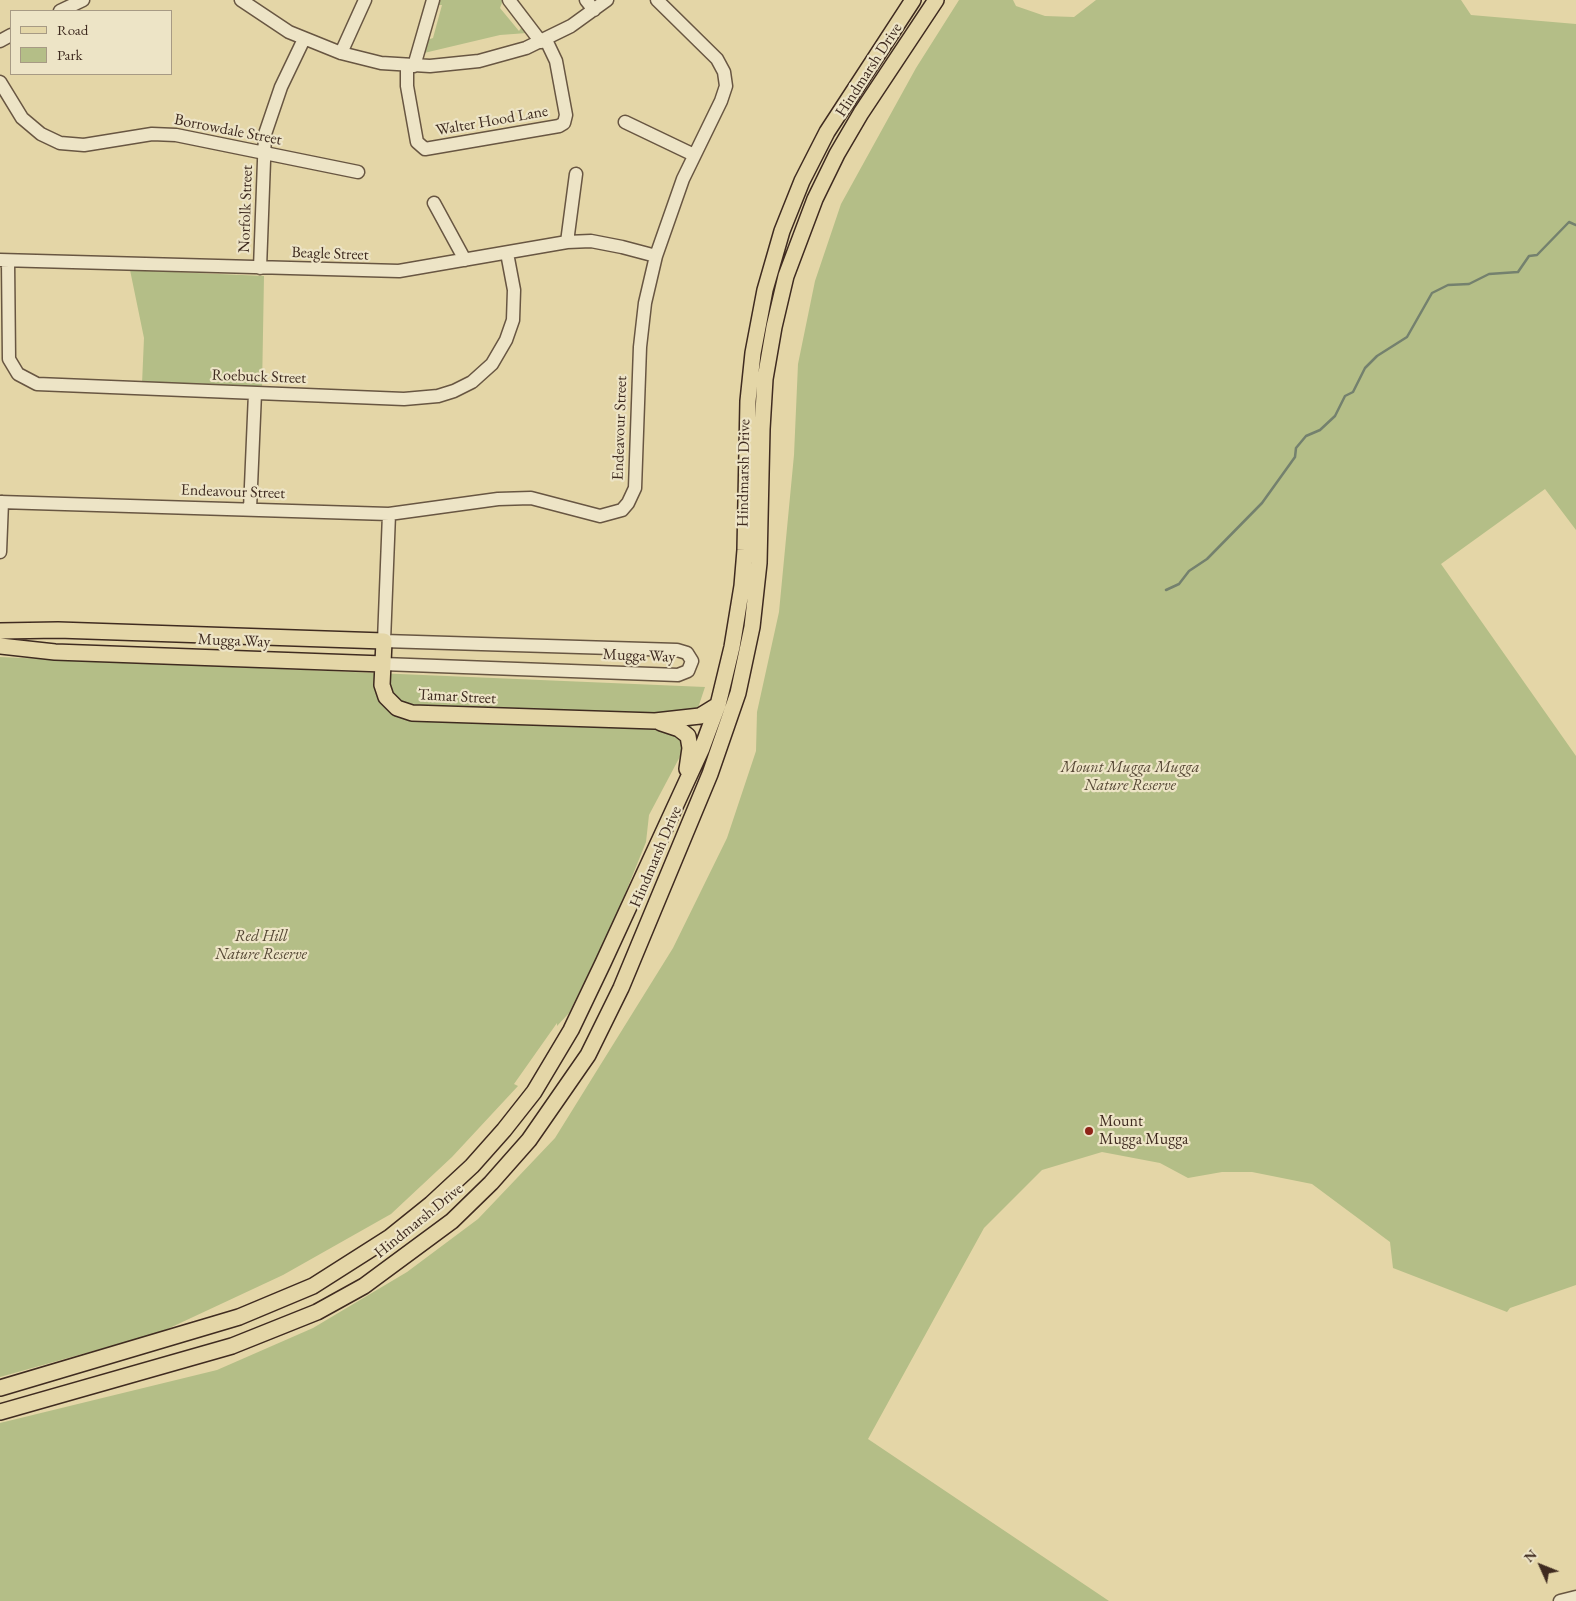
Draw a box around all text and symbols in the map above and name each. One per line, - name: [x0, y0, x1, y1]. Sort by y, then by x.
- legend: [10, 10, 172, 75]
- street label: Hindmarsh Drive: [831, 19, 907, 121]
- text: Road: [57, 20, 88, 39]
- text: Park: [57, 45, 83, 64]
- street label: Walter Hood Lane: [434, 102, 550, 140]
- street label: Borrowdale Street: [173, 110, 283, 150]
- street label: Norfolk Street: [235, 165, 257, 253]
- street label: Beagle Street: [291, 243, 369, 265]
- street label: Roebuck Street: [211, 366, 307, 388]
- street label: Endeavour Street: [609, 375, 631, 481]
- street label: Hindmarsh Drive: [733, 419, 755, 527]
- street label: Endeavour Street: [180, 481, 286, 503]
- street label: Mugga Way: [197, 630, 271, 652]
- street label: Mugga Way: [602, 645, 676, 667]
- street label: Tamar Street: [418, 685, 496, 709]
- park label: Mount Mugga Mugga Nature Reserve: [1061, 758, 1199, 796]
- street label: Hindmarsh Drive: [626, 803, 686, 911]
- park label: Red Hill Nature Reserve: [215, 927, 307, 965]
- place label: Mount Mugga Mugga: [1099, 1112, 1189, 1150]
- marker: Mount Mugga Mugga: [1083, 1125, 1095, 1137]
- street label: Hindmarsh Drive: [371, 1179, 467, 1263]
- north arrow: [1516, 1541, 1566, 1591]
- text: N: [1520, 1545, 1541, 1566]

